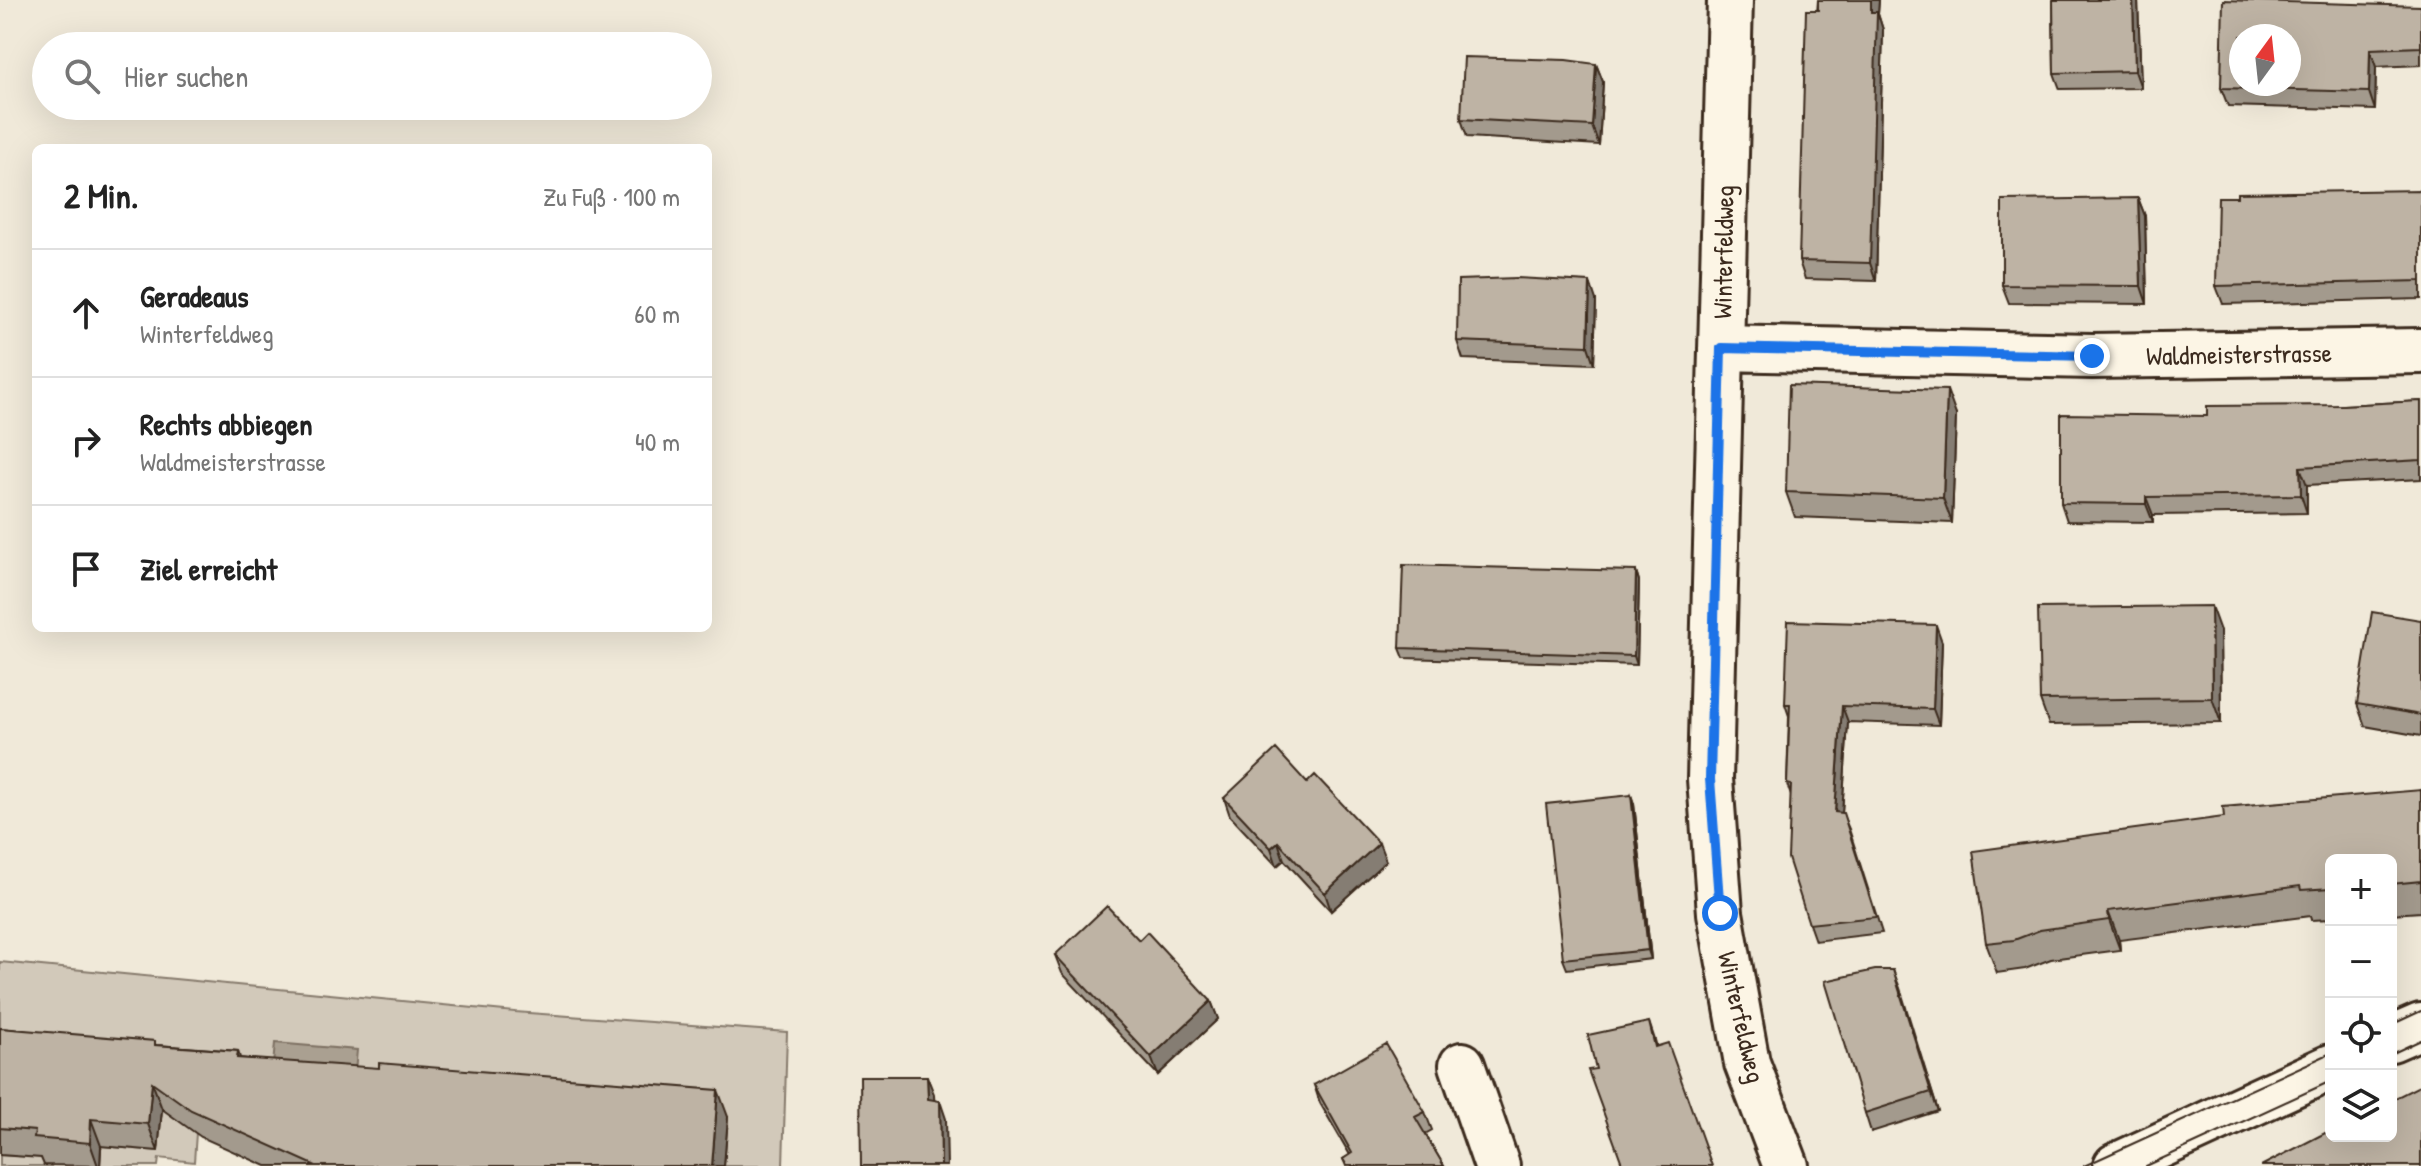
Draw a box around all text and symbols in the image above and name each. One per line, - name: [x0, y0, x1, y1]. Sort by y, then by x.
- north arrow: [2229, 24, 2301, 96]
- search box: [32, 32, 712, 120]
- icon: search: [60, 54, 104, 98]
- text: Hier suchen: [124, 56, 248, 96]
- text: 2 Min.: [64, 173, 138, 219]
- text: Zu Fuß · 100 m: [543, 179, 680, 214]
- street label: Winterfeldweg: [1704, 185, 1742, 319]
- text: Geradeaus: [140, 276, 249, 316]
- icon: ahead: [64, 291, 108, 335]
- text: 60 m: [634, 296, 680, 331]
- text: Winterfeldweg: [140, 316, 274, 351]
- street label: Waldmeisterstrasse: [2146, 335, 2332, 373]
- route end: [2074, 338, 2110, 374]
- text: Rechts abbiegen: [140, 404, 313, 444]
- icon: right: [64, 419, 108, 463]
- text: 40 m: [635, 424, 680, 459]
- text: Waldmeisterstrasse: [140, 444, 326, 479]
- icon: arrive: [64, 547, 108, 591]
- text: Ziel erreicht: [140, 549, 277, 589]
- map controls: [2325, 854, 2397, 1142]
- button: +: [2325, 854, 2397, 926]
- route start: [1702, 895, 1738, 931]
- button: −: [2325, 926, 2397, 998]
- street label: Winterfeldweg: [1710, 948, 1774, 1086]
- button: locate: [2325, 998, 2397, 1070]
- button: layers: [2325, 1070, 2397, 1142]

